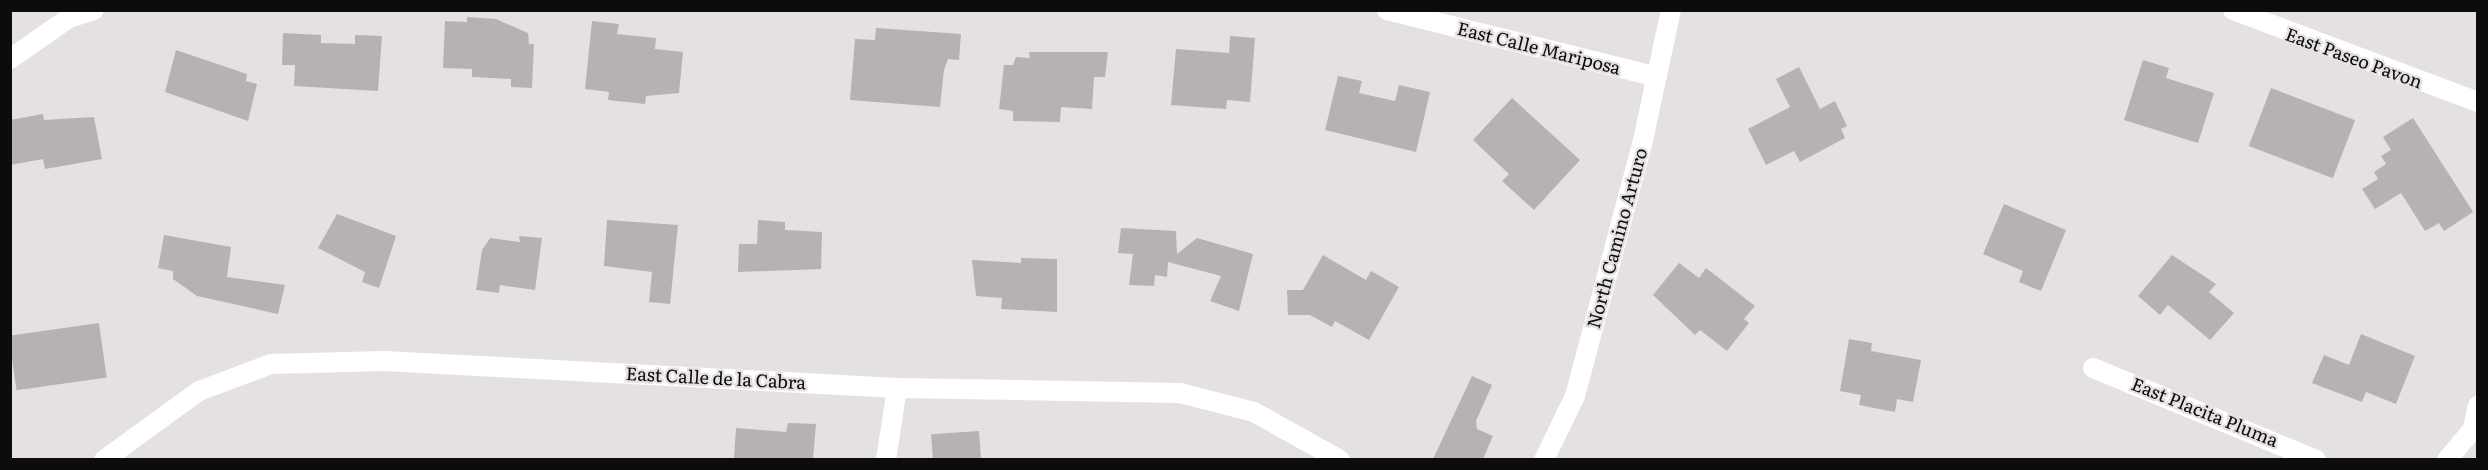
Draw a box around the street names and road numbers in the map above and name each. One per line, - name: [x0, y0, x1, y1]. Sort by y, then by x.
- street label: East Calle Mariposa: [1455, 17, 1623, 79]
- street label: East Paseo Pavon: [2283, 23, 2425, 93]
- street label: North Camino Arturo: [1583, 145, 1651, 331]
- street label: East Calle de la Cabra: [625, 362, 807, 394]
- street label: East Placita Pluma: [2128, 373, 2282, 451]

